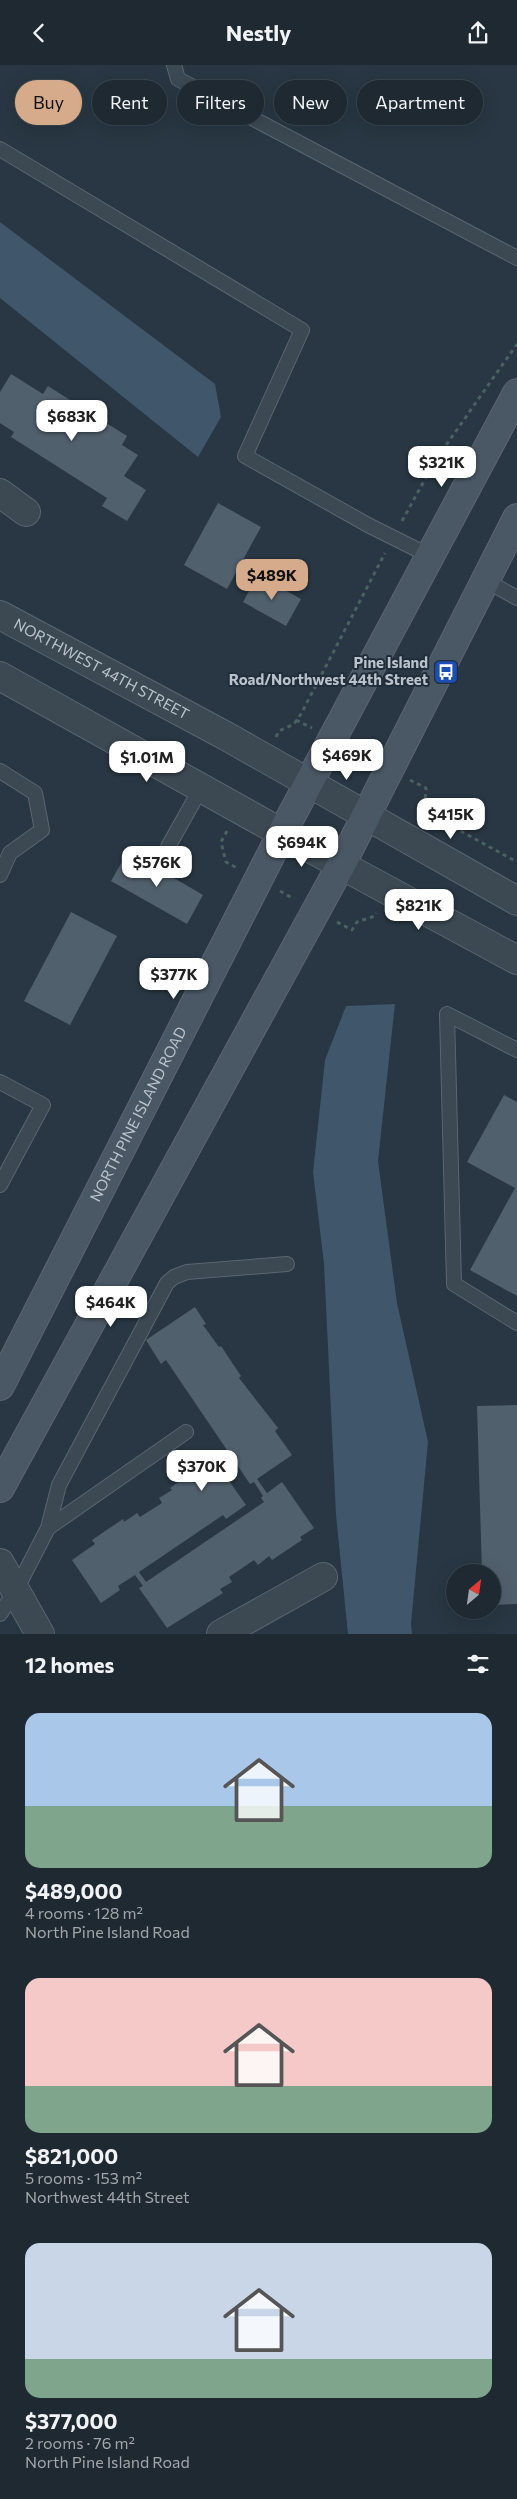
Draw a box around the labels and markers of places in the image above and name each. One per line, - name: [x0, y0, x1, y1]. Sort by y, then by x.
- pin: $683K: [37, 399, 107, 442]
- pin: $321K: [407, 445, 477, 488]
- pin: $489K: [237, 559, 307, 601]
- place label: Pine Island Road/Northwest 44th Street: [229, 653, 428, 688]
- bus stop icon: Pine Island Road/Northwest 44th Street: [433, 659, 459, 685]
- pin: $469K: [312, 739, 382, 781]
- pin: $1.01M: [106, 741, 188, 783]
- pin: $415K: [416, 797, 486, 840]
- pin: $694K: [267, 825, 337, 868]
- pin: $576K: [122, 845, 192, 888]
- pin: $821K: [384, 889, 454, 931]
- pin: $377K: [139, 957, 209, 1000]
- pin: $464K: [76, 1285, 146, 1328]
- pin: $370K: [167, 1449, 237, 1492]

